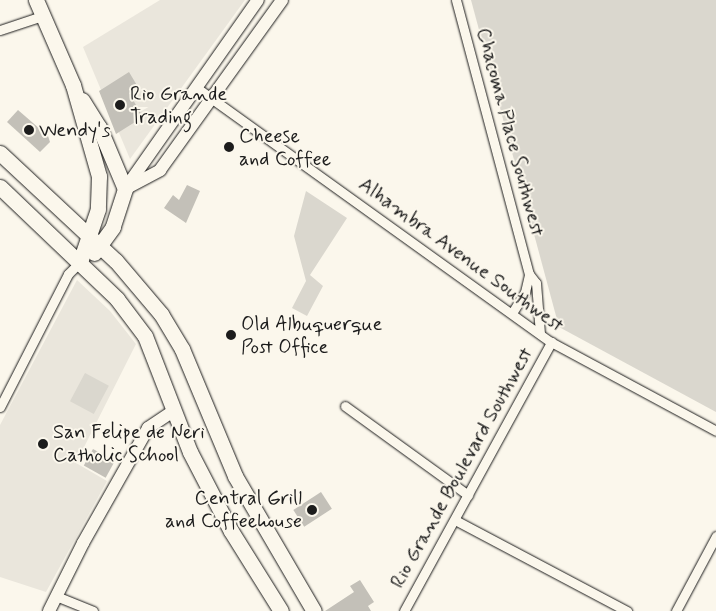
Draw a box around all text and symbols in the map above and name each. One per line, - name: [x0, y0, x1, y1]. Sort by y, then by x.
- street label: Chacoma Place Southwest: [471, 25, 549, 239]
- place label: Rio Grande Trading: [130, 82, 225, 129]
- marker: Rio Grande Trading: [114, 99, 126, 111]
- place label: Wendy's: [39, 118, 110, 142]
- marker: Wendy's: [23, 124, 35, 136]
- place label: Cheese and Coffee: [239, 124, 333, 171]
- marker: Cheese and Coffee: [223, 141, 235, 153]
- street label: Alhambra Avenue Southwest: [355, 174, 567, 336]
- place label: Old Albuquerque Post Office: [241, 312, 380, 359]
- marker: Old Albuquerque Post Office: [225, 329, 237, 341]
- street label: Rio Grande Boulevard Southwest: [387, 346, 537, 590]
- place label: San Felipe de Neri Catholic School: [53, 420, 206, 467]
- marker: San Felipe de Neri Catholic School: [37, 438, 49, 450]
- place label: Central Grill and Coffeehouse: [164, 486, 302, 533]
- marker: Central Grill and Coffeehouse: [306, 504, 318, 516]

